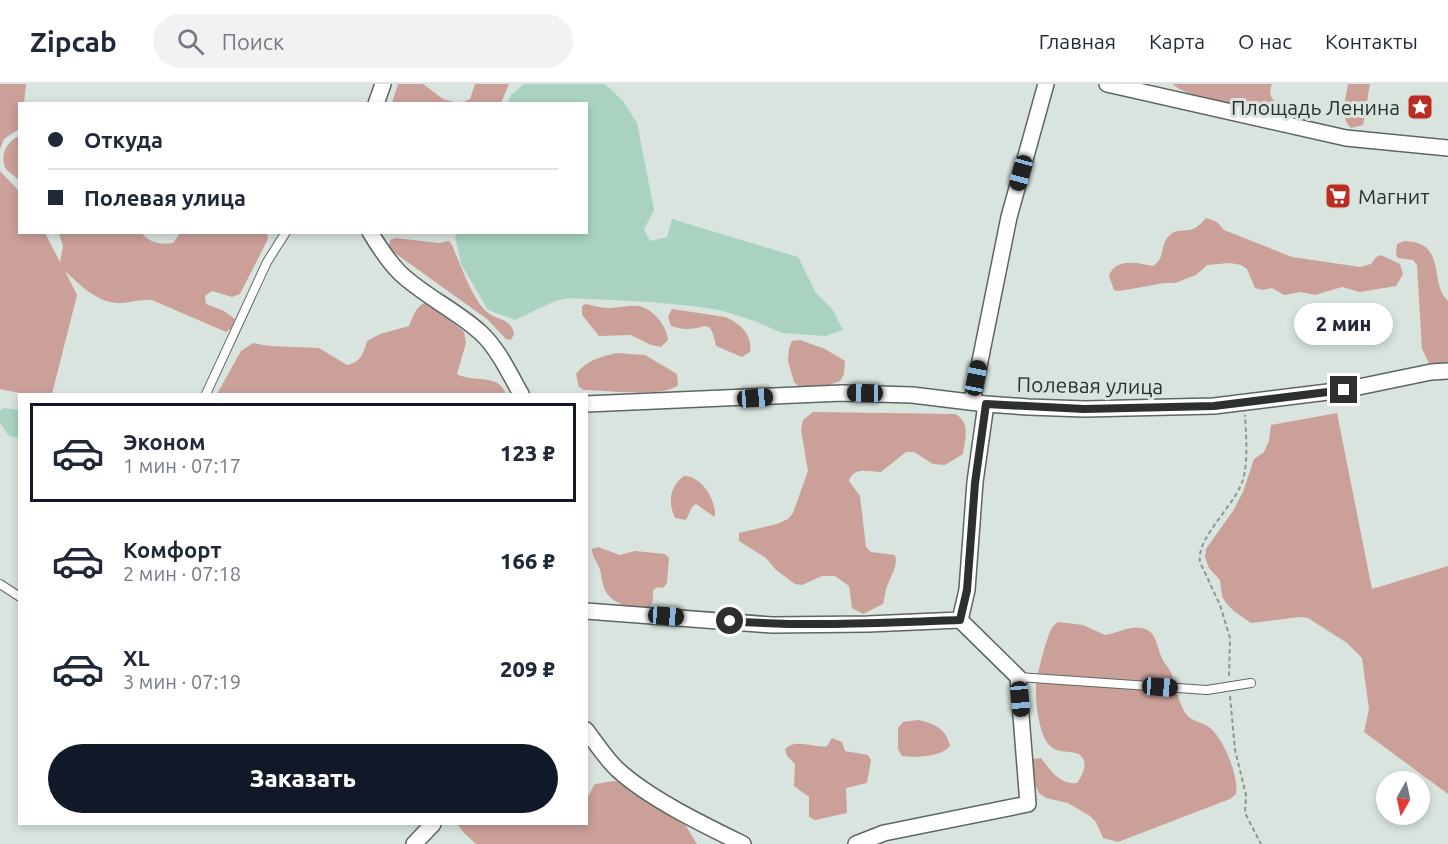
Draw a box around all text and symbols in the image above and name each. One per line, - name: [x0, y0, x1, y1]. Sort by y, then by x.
- search box: [153, 14, 573, 68]
- icon: search: [174, 25, 207, 58]
- text: Zipcab: [30, 26, 117, 57]
- text: Поиск: [222, 29, 284, 54]
- text: Главная: [1039, 29, 1116, 53]
- text: Карта: [1149, 29, 1205, 53]
- text: О нас: [1238, 29, 1292, 53]
- text: Контакты: [1325, 29, 1418, 53]
- place icon: Площадь Ленина: [1405, 92, 1435, 122]
- place label: Площадь Ленина: [1231, 95, 1400, 119]
- text: Откуда: [84, 127, 163, 152]
- car: [1008, 153, 1034, 193]
- supermarket icon: Магнит: [1323, 181, 1353, 211]
- place label: Магнит: [1358, 184, 1430, 208]
- text: Полевая улица: [84, 185, 246, 210]
- callout: 2 мин: [1294, 303, 1394, 345]
- text: 2 мин: [1316, 312, 1371, 335]
- car: [964, 359, 988, 397]
- street label: Полевая улица: [1016, 372, 1164, 398]
- route end: [1330, 376, 1357, 403]
- car: [847, 384, 883, 402]
- car: [736, 388, 774, 408]
- icon: car: [51, 426, 105, 480]
- text: Эконом: [123, 429, 205, 454]
- text: 123 ₽: [500, 440, 555, 465]
- text: 1 мин · 07:17: [123, 454, 241, 477]
- icon: car: [51, 534, 105, 588]
- text: Комфорт: [123, 537, 222, 562]
- text: 166 ₽: [500, 548, 555, 573]
- text: 2 мин · 07:18: [123, 562, 241, 585]
- car: [647, 606, 685, 626]
- route start: [716, 607, 743, 634]
- icon: car: [51, 642, 105, 696]
- text: XL: [123, 645, 150, 670]
- text: 209 ₽: [500, 656, 555, 681]
- text: 3 мин · 07:19: [123, 670, 241, 693]
- car: [1141, 677, 1179, 697]
- car: [1009, 680, 1031, 718]
- button: Заказать: [48, 744, 558, 813]
- north arrow: [1376, 771, 1430, 825]
- map controls: [1376, 771, 1430, 825]

